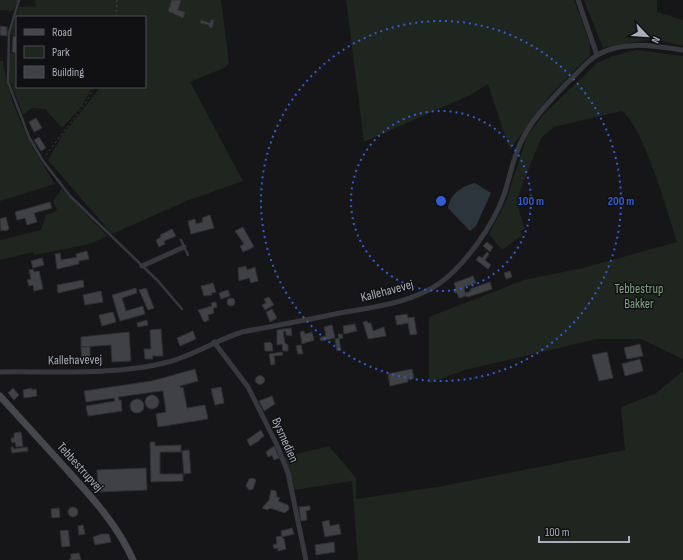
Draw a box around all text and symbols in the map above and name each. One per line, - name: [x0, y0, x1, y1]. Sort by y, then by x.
- legend: [16, 16, 146, 88]
- north arrow: [627, 16, 667, 56]
- text: Road: [52, 25, 72, 40]
- text: N: [648, 35, 663, 46]
- text: Park: [52, 45, 70, 60]
- text: Building: [52, 65, 84, 80]
- centre of rings: [434, 194, 448, 208]
- text: 100 m: [518, 194, 544, 209]
- text: 200 m: [608, 194, 634, 209]
- street label: Kallehavevej: [359, 276, 415, 306]
- park label: Tebbestrup Bakker: [615, 281, 663, 312]
- street label: Kallehavevej: [48, 352, 102, 368]
- street label: Bysmedien: [268, 415, 302, 465]
- street label: Tebbestrupvej: [54, 439, 106, 495]
- scale bar: [539, 518, 629, 544]
- text: 100 m: [545, 525, 570, 540]

